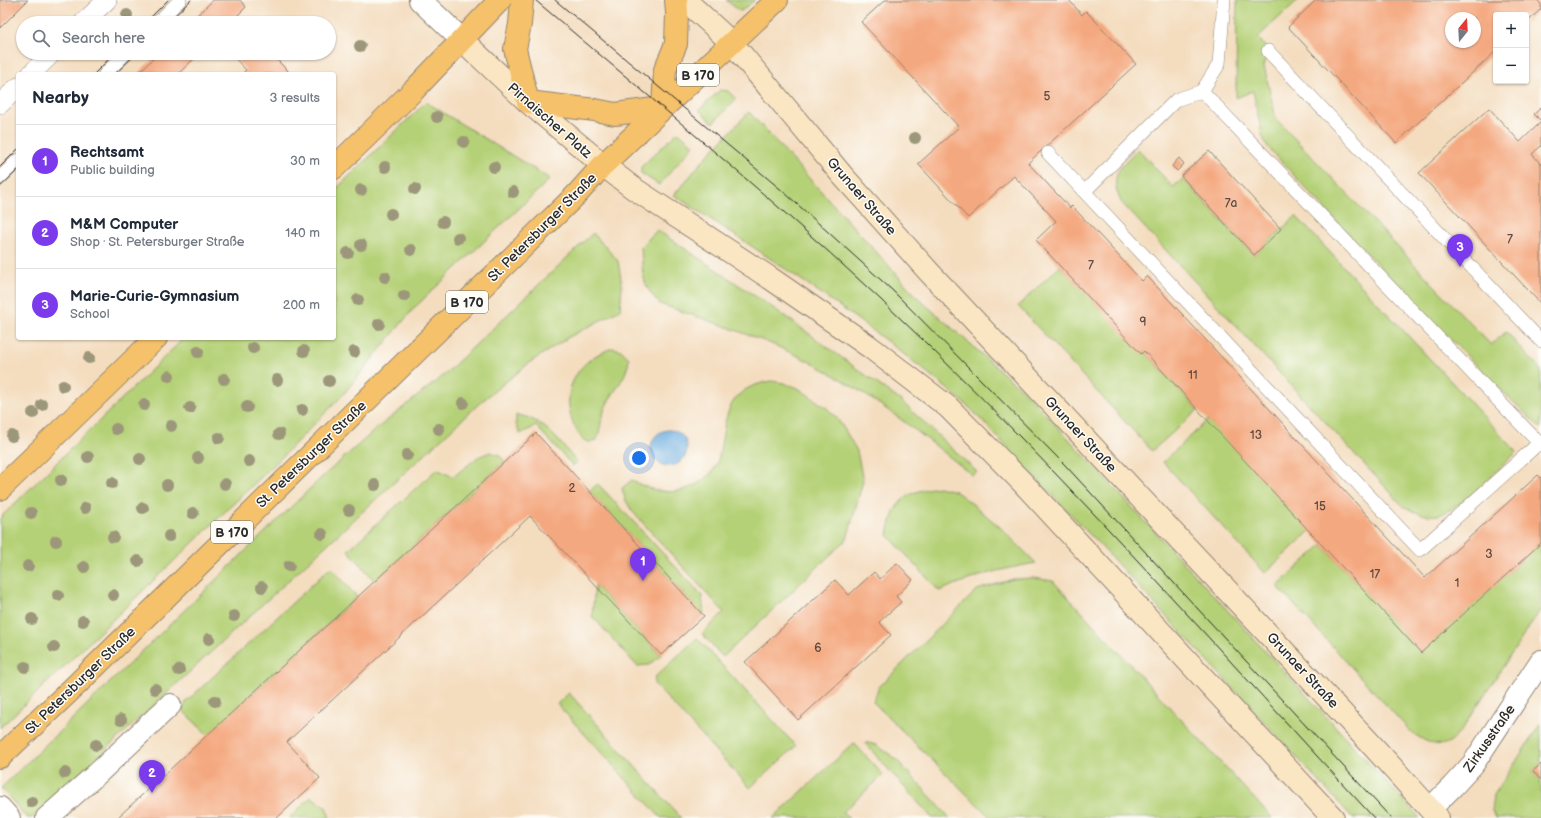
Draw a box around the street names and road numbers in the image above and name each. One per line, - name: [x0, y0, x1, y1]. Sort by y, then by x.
- road number: B 170: [677, 64, 719, 86]
- street label: Pirnaischer Platz: [504, 79, 596, 162]
- street label: Grunaer Straße: [823, 154, 900, 239]
- street label: St. Petersburger Straße: [484, 169, 600, 285]
- road number: B 170: [446, 291, 488, 313]
- street label: Grunaer Straße: [1041, 393, 1120, 476]
- street label: St. Petersburger Straße: [253, 397, 370, 511]
- road number: B 170: [211, 521, 253, 543]
- street label: St. Petersburger Straße: [22, 623, 139, 737]
- street label: Grunaer Straße: [1263, 629, 1342, 712]
- street label: Zirkusstraße: [1459, 701, 1519, 776]

